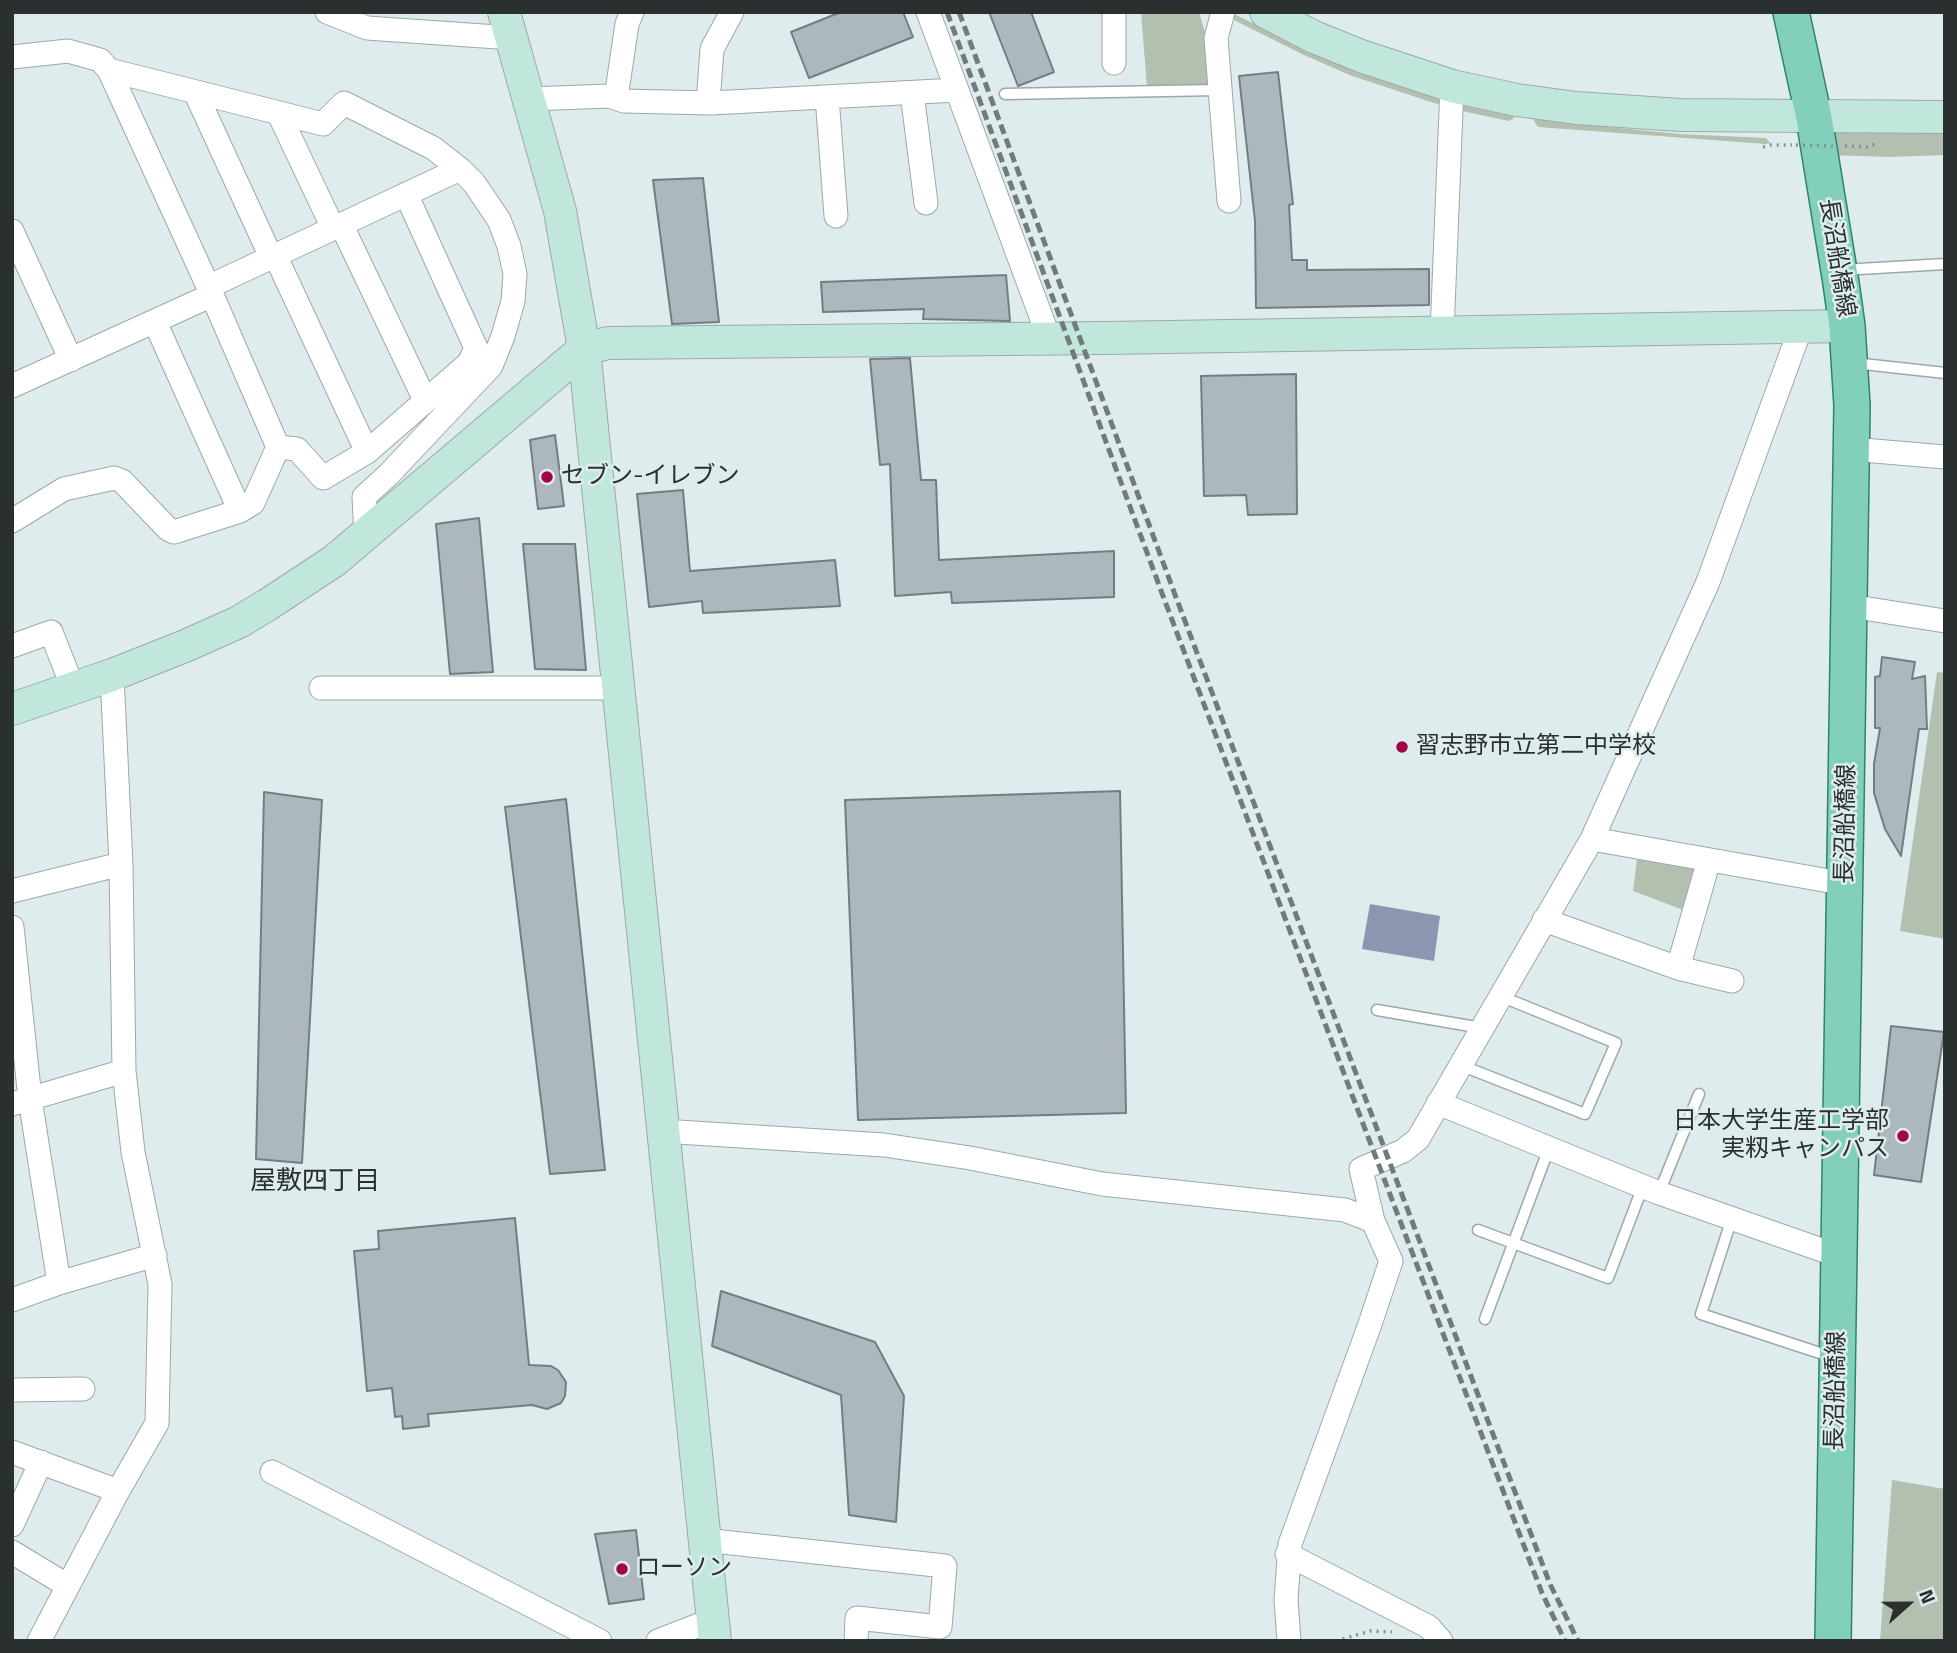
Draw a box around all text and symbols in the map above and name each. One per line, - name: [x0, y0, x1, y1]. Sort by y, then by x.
- street label: 長沼船橋線: [1812, 196, 1860, 320]
- place label: セブン-イレブン: [561, 463, 740, 491]
- marker: セブン-イレブン: [539, 469, 555, 485]
- place label: 習志野市立第二中学校: [1416, 733, 1656, 761]
- marker: 習志野市立第二中学校: [1394, 739, 1410, 755]
- street label: 長沼船橋線: [1832, 764, 1862, 884]
- place label: 日本大学生産工学部 実籾キャンパス: [1673, 1108, 1889, 1164]
- marker: 日本大学生産工学部 実籾キャンパス: [1895, 1128, 1911, 1144]
- district label: 屋敷四丁目: [250, 1167, 380, 1199]
- street label: 長沼船橋線: [1822, 1331, 1852, 1451]
- place label: ローソン: [636, 1555, 732, 1583]
- marker: ローソン: [614, 1561, 630, 1577]
- north arrow: [1873, 1569, 1943, 1639]
- text: N: [1912, 1585, 1944, 1608]

